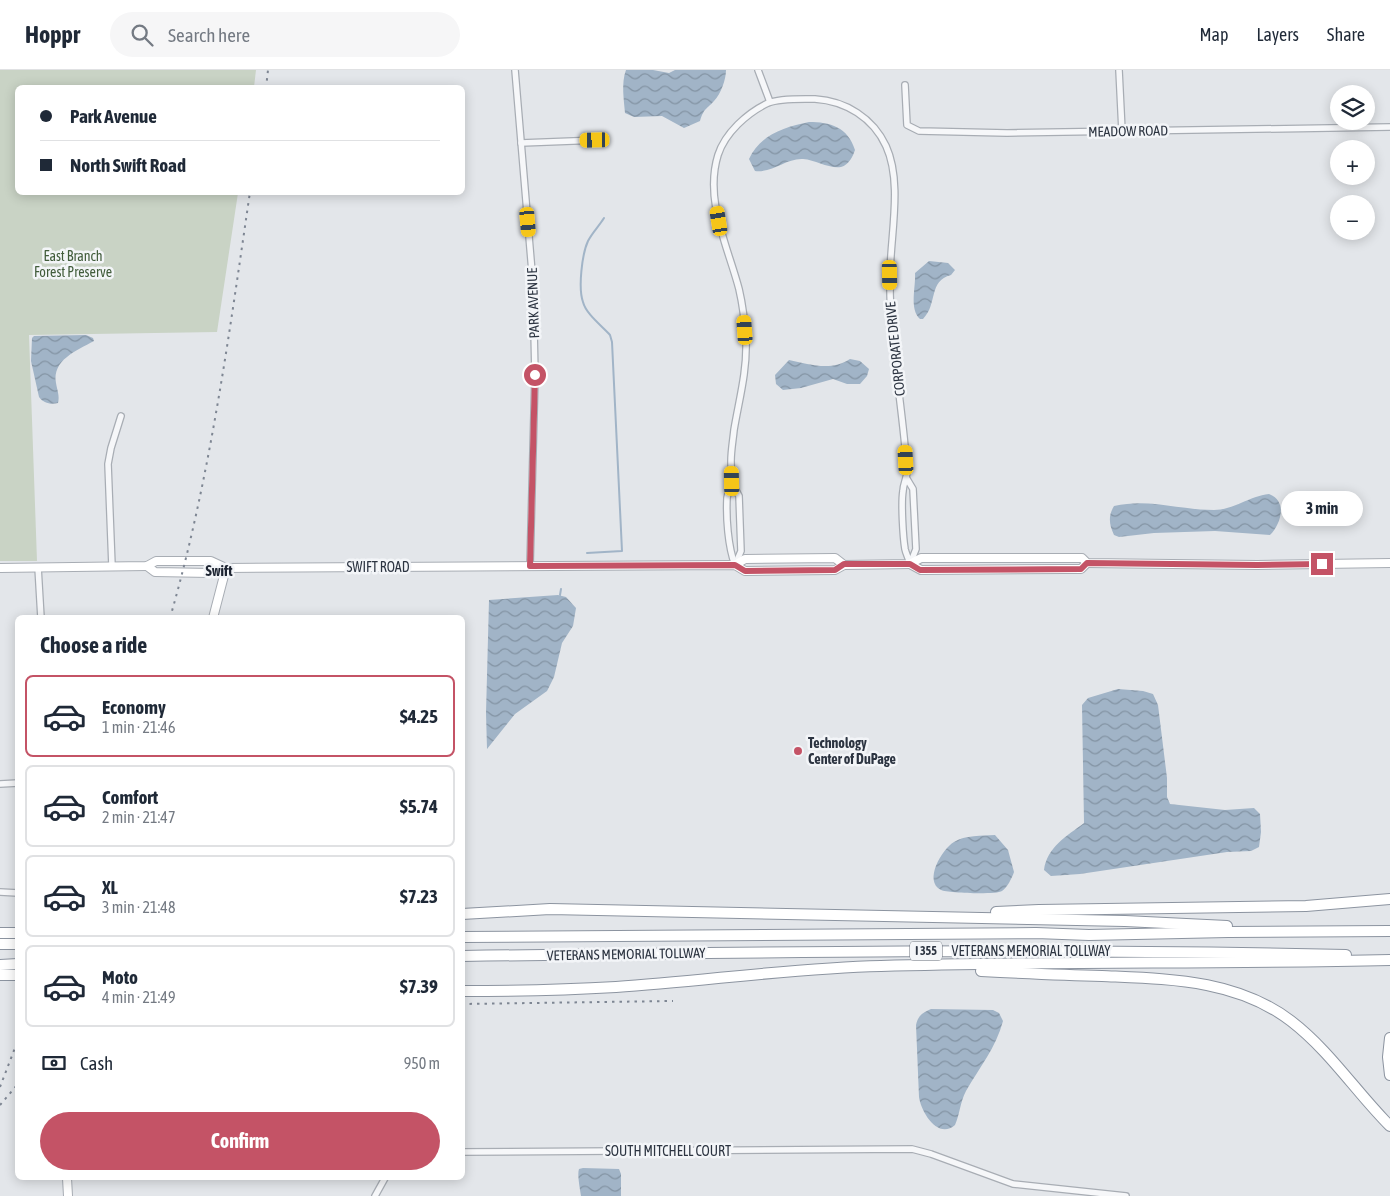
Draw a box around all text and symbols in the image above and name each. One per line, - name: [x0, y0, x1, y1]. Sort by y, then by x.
- search box: [110, 12, 460, 57]
- text: Hoppr: [25, 21, 80, 48]
- icon: search: [128, 21, 156, 49]
- text: Search here: [168, 24, 250, 46]
- text: Map: [1199, 24, 1228, 45]
- text: Layers: [1256, 24, 1299, 45]
- text: Share: [1327, 24, 1365, 45]
- map controls: [1330, 85, 1375, 240]
- button: layers: [1330, 85, 1375, 130]
- text: Park Avenue: [70, 105, 157, 127]
- street label: MEADOW ROAD: [1088, 122, 1168, 140]
- car: [579, 132, 610, 148]
- button: +: [1330, 140, 1375, 185]
- text: North Swift Road: [70, 154, 186, 176]
- button: −: [1330, 195, 1375, 240]
- car: [709, 205, 728, 237]
- car: [519, 206, 536, 238]
- park label: East Branch Forest Preserve: [34, 248, 112, 280]
- car: [882, 260, 897, 290]
- street label: PARK AVENUE: [524, 267, 542, 339]
- street label: CORPORATE DRIVE: [882, 301, 908, 397]
- car: [736, 315, 753, 345]
- route start: [524, 364, 546, 386]
- car: [897, 445, 914, 475]
- car: [724, 466, 739, 496]
- callout: 3 min: [1281, 492, 1363, 526]
- text: 3 min: [1306, 499, 1338, 517]
- route end: [1311, 553, 1333, 575]
- street label: SWIFT ROAD: [346, 559, 410, 575]
- district label: Swift: [205, 562, 233, 579]
- text: Choose a ride: [40, 632, 147, 658]
- icon: car: [42, 694, 87, 739]
- text: Economy: [102, 696, 166, 718]
- text: $4.25: [400, 705, 438, 727]
- text: 1 min · 21:46: [102, 718, 175, 736]
- place label: Technology Center of DuPage: [808, 735, 896, 767]
- marker: Technology Center of DuPage: [792, 745, 804, 757]
- icon: car: [42, 784, 87, 829]
- text: Comfort: [102, 786, 158, 808]
- text: $5.74: [400, 795, 438, 817]
- text: 2 min · 21:47: [102, 808, 175, 826]
- icon: car: [42, 874, 87, 919]
- text: XL: [102, 876, 118, 898]
- text: $7.23: [400, 885, 438, 907]
- text: 3 min · 21:48: [102, 898, 175, 916]
- road number: I 355: [910, 941, 942, 960]
- street label: VETERANS MEMORIAL TOLLWAY: [952, 943, 1111, 959]
- street label: VETERANS MEMORIAL TOLLWAY: [546, 945, 706, 963]
- icon: car: [42, 964, 87, 1009]
- text: Moto: [102, 966, 138, 988]
- text: $7.39: [400, 975, 438, 997]
- text: 4 min · 21:49: [102, 988, 175, 1006]
- icon: cash: [40, 1049, 68, 1077]
- text: Cash: [80, 1052, 113, 1074]
- text: 950 m: [404, 1054, 440, 1072]
- button: Confirm: [40, 1112, 440, 1170]
- street label: SOUTH MITCHELL COURT: [605, 1143, 731, 1159]

